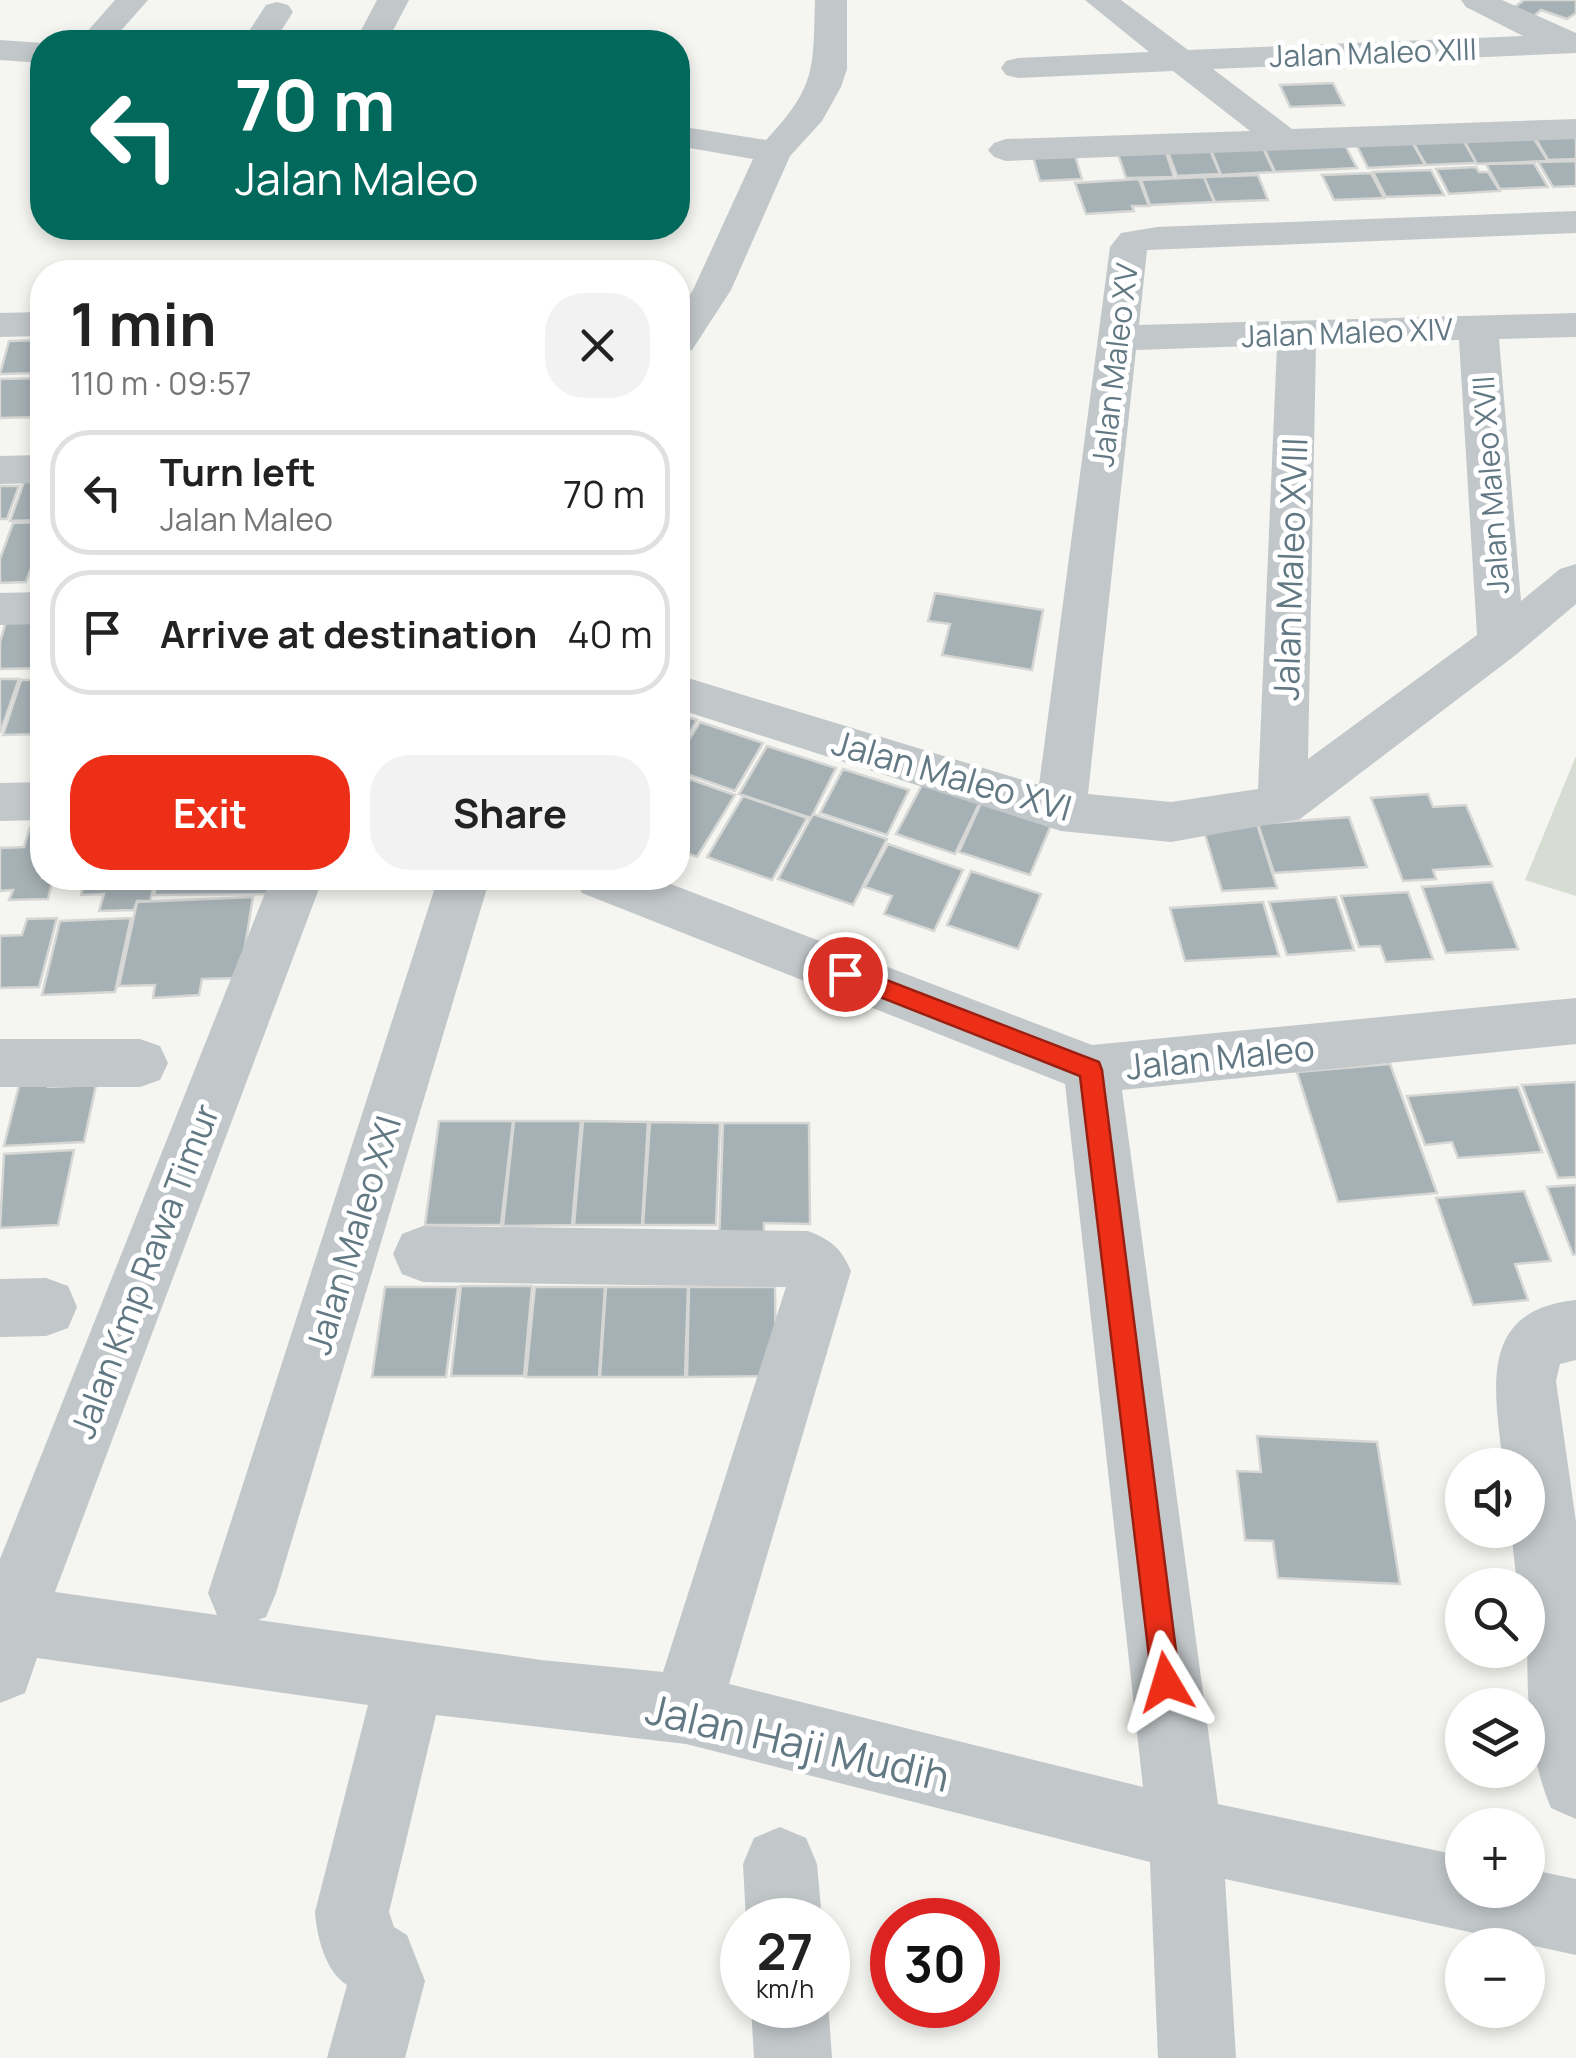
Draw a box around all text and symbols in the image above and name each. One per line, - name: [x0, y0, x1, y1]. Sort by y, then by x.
- street label: Jalan Maleo XIII: [1269, 28, 1477, 76]
- text: 70 m: [235, 56, 395, 152]
- icon: left: [70, 70, 200, 200]
- text: Jalan Maleo: [235, 147, 478, 209]
- street label: Jalan Maleo XV: [1081, 261, 1147, 469]
- text: 1 min: [70, 282, 217, 364]
- button: close: [545, 293, 650, 398]
- street label: Jalan Maleo XIV: [1241, 308, 1453, 356]
- text: 110 m · 09:57: [70, 361, 252, 405]
- street label: Jalan Maleo XVII: [1462, 375, 1518, 595]
- street label: Jalan Maleo XVIII: [1261, 437, 1319, 701]
- text: Turn left: [160, 445, 316, 497]
- icon: left: [75, 465, 130, 520]
- text: 70 m: [563, 467, 645, 519]
- text: Jalan Maleo: [160, 497, 333, 541]
- icon: arrive: [75, 605, 130, 660]
- text: Arrive at destination: [160, 607, 537, 659]
- text: 40 m: [567, 607, 653, 659]
- street label: Jalan Maleo XVI: [827, 718, 1077, 832]
- button: Exit: [70, 755, 350, 870]
- button: Share: [370, 755, 650, 870]
- pin: [803, 932, 888, 1017]
- icon: arrive: [818, 947, 873, 1002]
- street label: Jalan Maleo: [1123, 1023, 1317, 1091]
- street label: Jalan Kmp Rawa Timur: [58, 1097, 230, 1445]
- street label: Jalan Maleo XXI: [294, 1110, 412, 1360]
- map controls: [1445, 1448, 1545, 2028]
- button: sound: [1445, 1448, 1545, 1548]
- button: search: [1445, 1568, 1545, 1668]
- position arrow: [1114, 1630, 1218, 1734]
- street label: Jalan Haji Mudih: [640, 1679, 956, 1805]
- button: layers: [1445, 1688, 1545, 1788]
- button: +: [1445, 1808, 1545, 1908]
- speed limit sign: 30: [870, 1898, 1000, 2028]
- text: 27: [757, 1917, 813, 1985]
- button: −: [1445, 1928, 1545, 2028]
- text: km/h: [756, 1971, 814, 2006]

